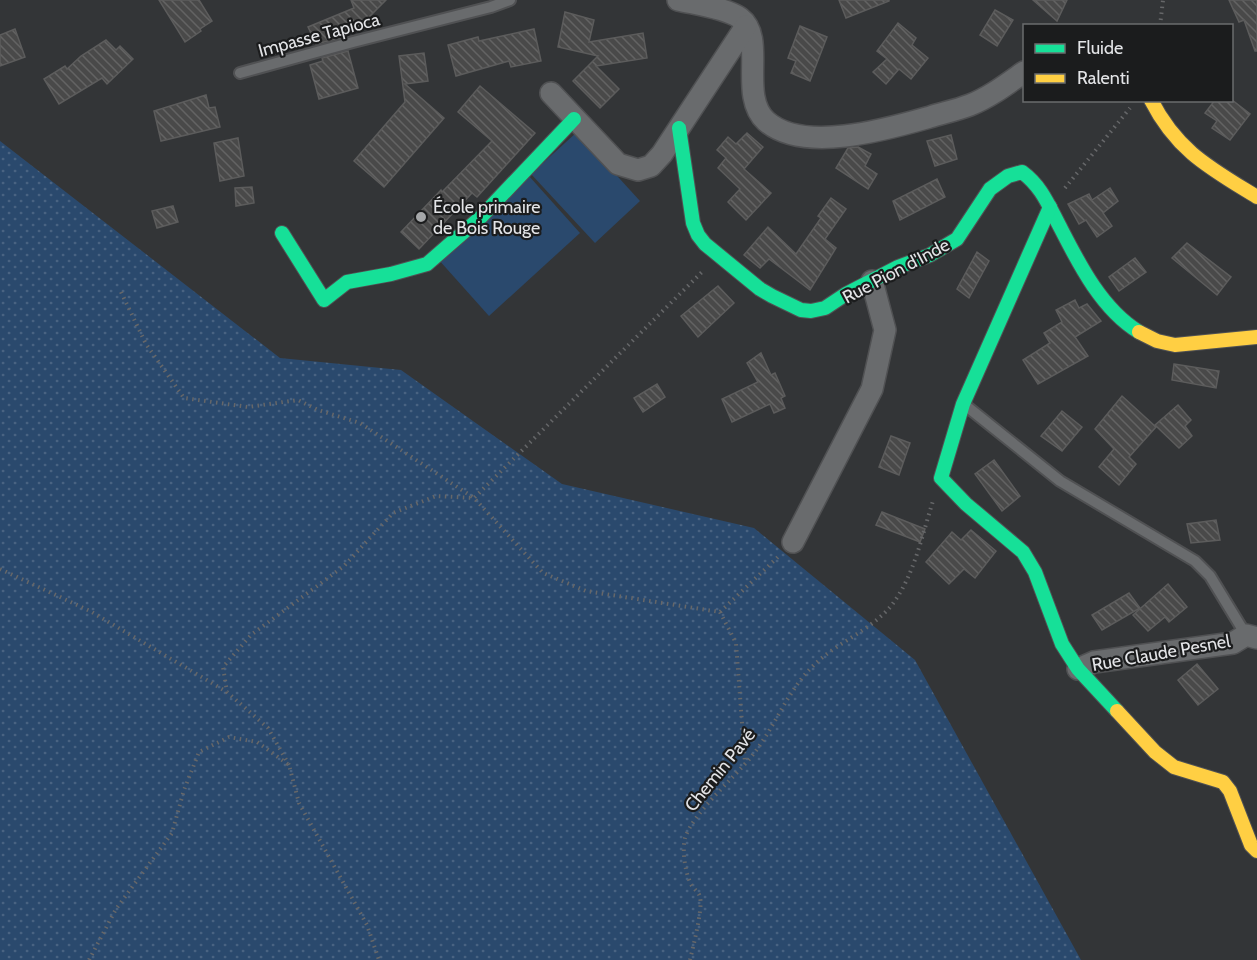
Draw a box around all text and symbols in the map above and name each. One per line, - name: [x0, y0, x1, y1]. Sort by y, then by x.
- street label: Impasse Tapioca: [256, 8, 382, 62]
- legend: [1023, 24, 1233, 102]
- text: Fluide: [1077, 37, 1123, 59]
- text: Ralenti: [1077, 67, 1130, 89]
- place label: École primaire de Bois Rouge: [433, 196, 541, 239]
- marker: École primaire de Bois Rouge: [414, 210, 428, 224]
- street label: Rue Pion d'Inde: [839, 234, 953, 308]
- street label: Rue Claude Pesnel: [1090, 630, 1233, 676]
- street label: Chemin Pavé: [680, 724, 760, 816]

